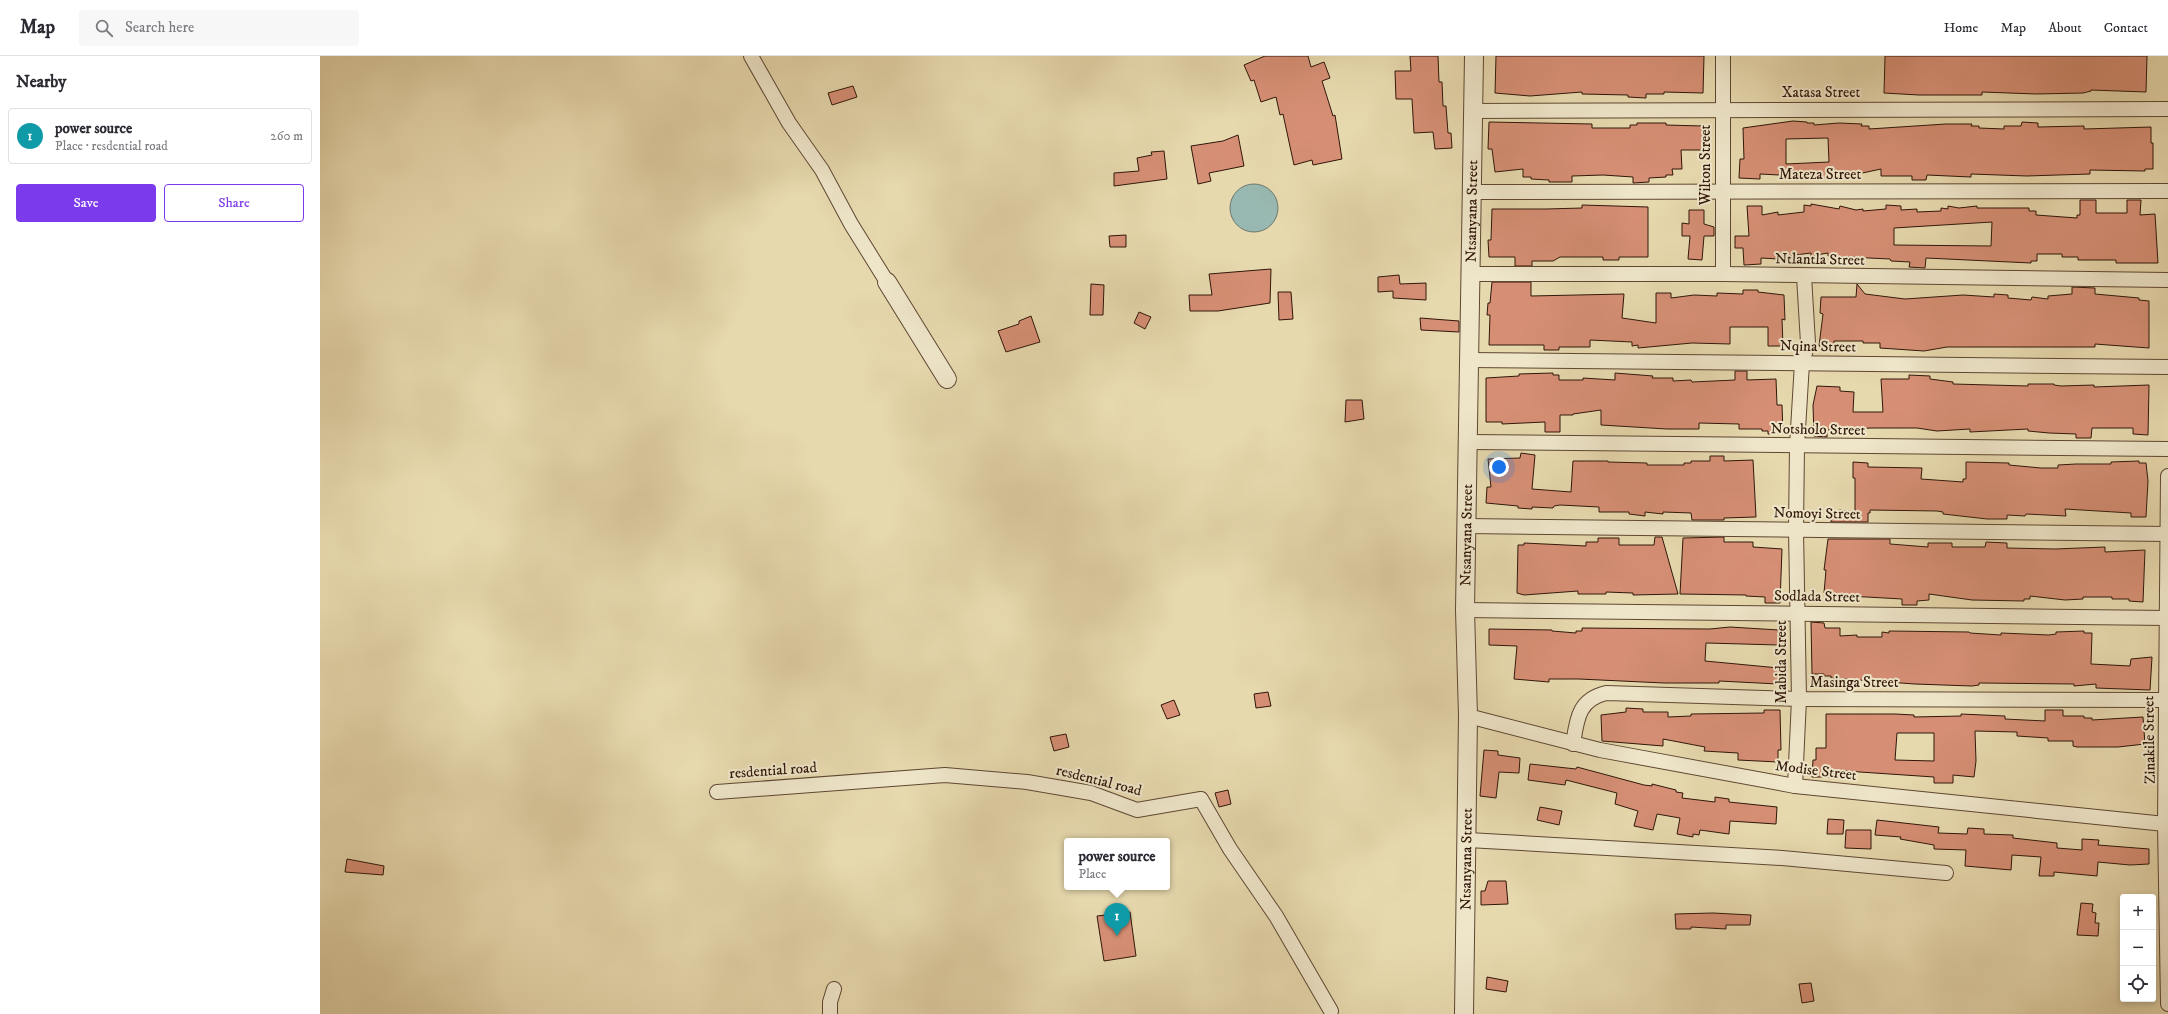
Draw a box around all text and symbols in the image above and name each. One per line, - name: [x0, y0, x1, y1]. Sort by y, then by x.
- search box: [79, 10, 359, 46]
- text: Map: [20, 16, 55, 39]
- icon: search: [93, 17, 115, 39]
- text: Search here: [125, 18, 194, 37]
- text: Home: [1944, 19, 1978, 37]
- text: Map: [2000, 19, 2026, 37]
- text: About: [2048, 19, 2082, 37]
- text: Contact: [2104, 19, 2148, 37]
- text: Nearby: [16, 71, 66, 93]
- street label: Xatasa Street: [1782, 83, 1860, 102]
- text: power source: [55, 119, 132, 138]
- street label: Wilton Street: [1696, 124, 1715, 206]
- text: 1: [28, 128, 32, 144]
- text: 260 m: [270, 128, 303, 144]
- text: Place · resdential road: [55, 138, 168, 154]
- street label: Ntsanyana Street: [1462, 160, 1482, 262]
- street label: Mateza Street: [1779, 165, 1862, 184]
- button: Save: [16, 184, 156, 222]
- button: Share: [164, 184, 304, 222]
- street label: Ntlantla Street: [1775, 249, 1865, 270]
- street label: Nqina Street: [1780, 336, 1856, 357]
- street label: Notsholo Street: [1771, 419, 1866, 440]
- your location: [1489, 457, 1509, 477]
- street label: Ntsanyana Street: [1456, 484, 1477, 586]
- street label: Nomoyi Street: [1773, 503, 1861, 524]
- street label: Sodlada Street: [1774, 586, 1860, 607]
- street label: Mabida Street: [1772, 620, 1791, 704]
- street label: Masinga Street: [1809, 673, 1899, 692]
- street label: Zinakile Street: [2139, 695, 2160, 784]
- street label: Modise Street: [1774, 756, 1858, 785]
- street label: resdential road: [729, 758, 818, 783]
- street label: resdential road: [1054, 761, 1144, 800]
- street label: Ntsanyana Street: [1456, 808, 1477, 910]
- popup: [1064, 838, 1170, 890]
- text: power source: [1078, 847, 1156, 866]
- text: Place: [1078, 866, 1106, 882]
- map controls: [2120, 894, 2156, 1002]
- button: +: [2120, 894, 2156, 930]
- pin: 1: [1104, 903, 1130, 936]
- button: −: [2120, 930, 2156, 966]
- button: locate: [2120, 966, 2156, 1002]

